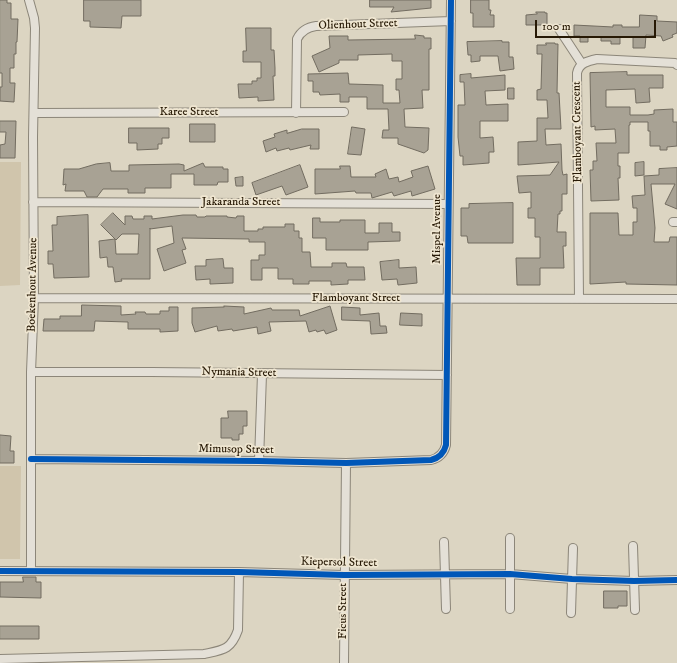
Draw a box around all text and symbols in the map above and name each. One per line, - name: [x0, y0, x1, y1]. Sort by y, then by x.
- scale bar: [537, 12, 658, 38]
- street label: Olienhout Street: [318, 16, 398, 34]
- text: 100 m: [542, 19, 571, 34]
- street label: Flamboyant Crescent: [570, 81, 586, 183]
- street label: Karee Street: [160, 106, 218, 120]
- street label: Mispel Avenue: [431, 194, 445, 264]
- street label: Jakaranda Street: [202, 196, 280, 210]
- street label: Boekenhout Avenue: [25, 238, 41, 332]
- street label: Flamboyant Street: [312, 292, 400, 306]
- street label: Nymania Street: [201, 365, 277, 381]
- street label: Mimusop Street: [198, 442, 274, 458]
- street label: Kiepersol Street: [301, 555, 377, 571]
- street label: Ficus Street: [337, 583, 351, 639]

